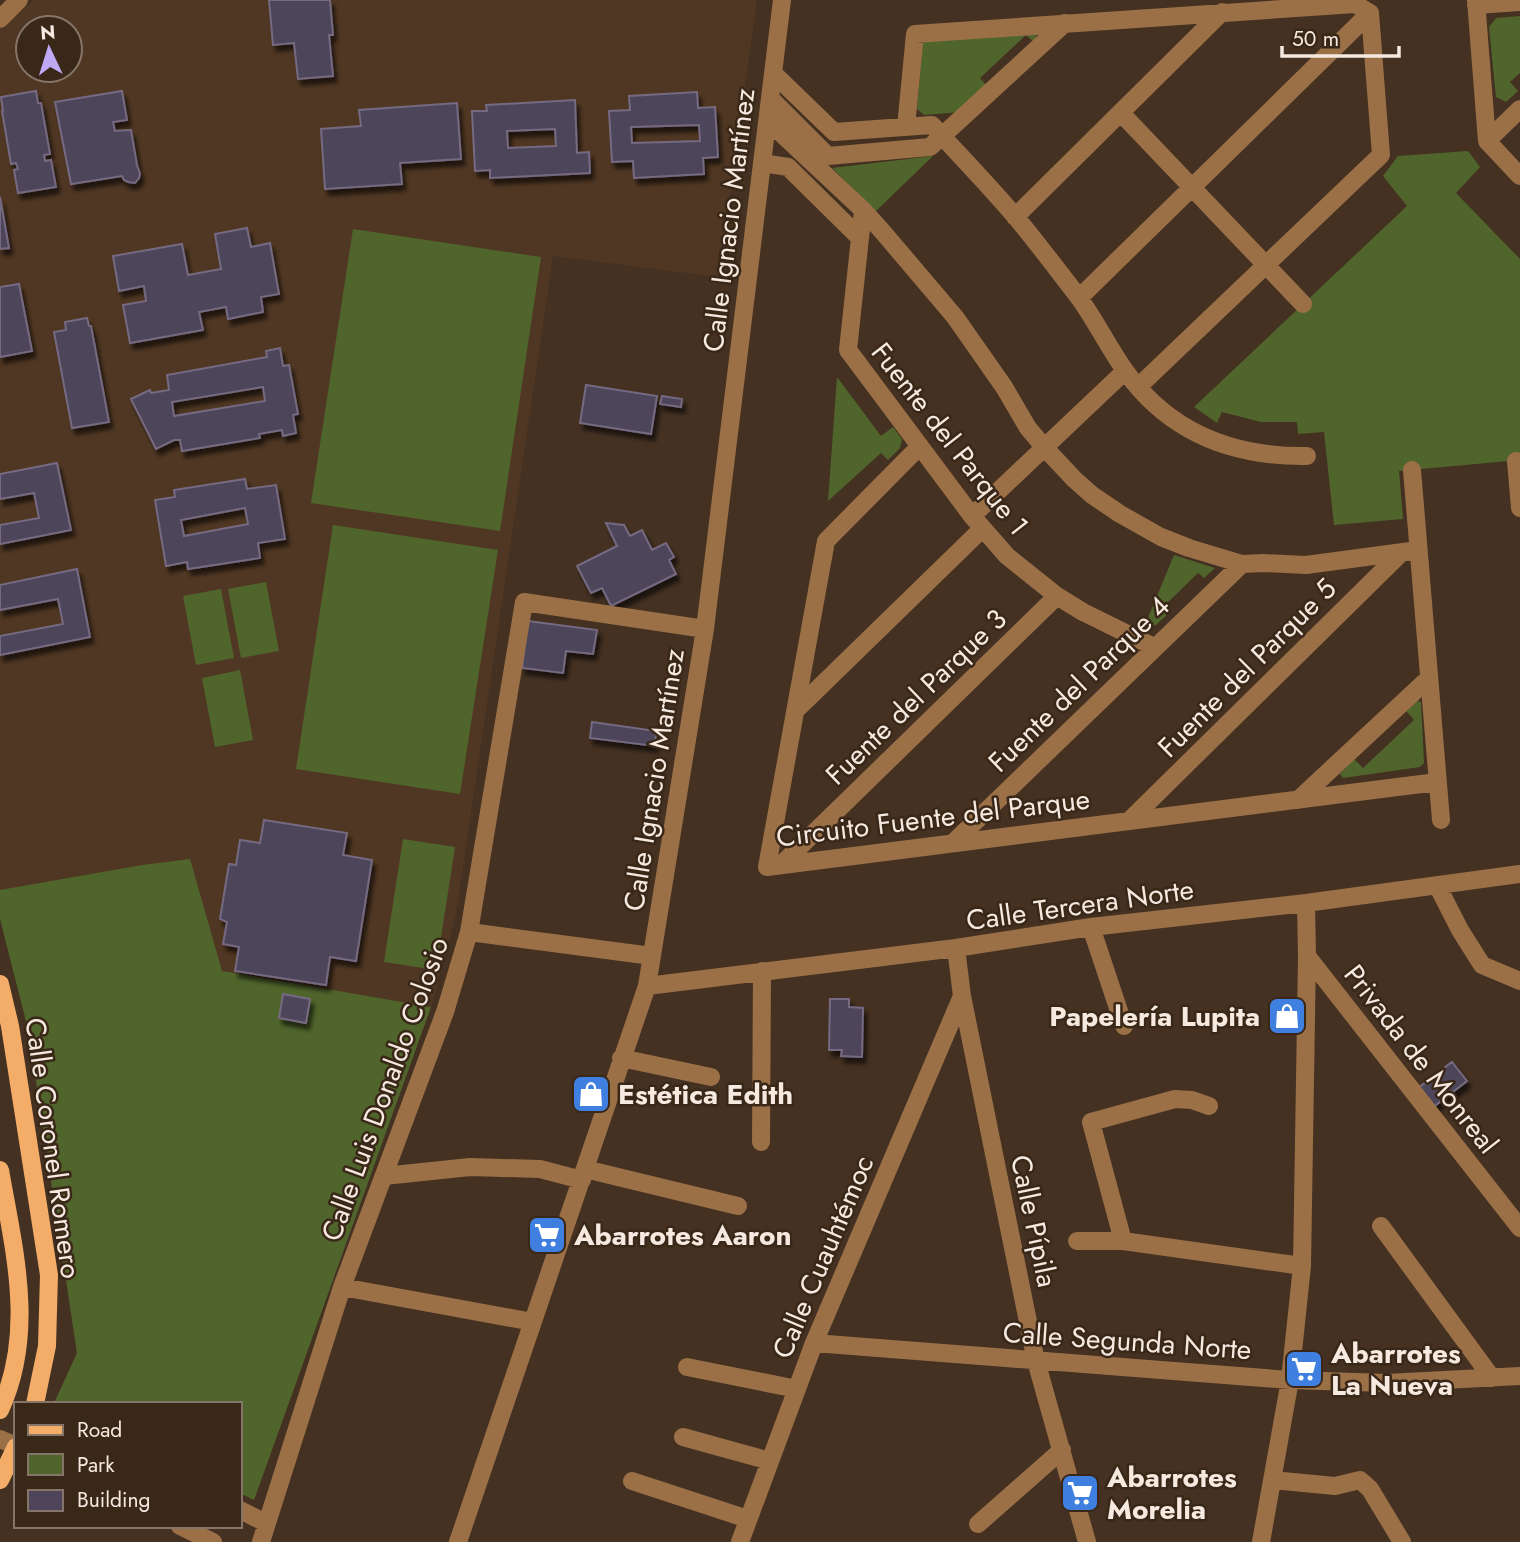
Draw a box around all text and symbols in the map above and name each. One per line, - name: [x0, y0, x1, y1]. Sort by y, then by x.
- north arrow: [14, 14, 84, 84]
- scale bar: [1282, 14, 1399, 58]
- text: N: [39, 19, 56, 47]
- text: 50 m: [1292, 24, 1339, 54]
- street label: Calle Ignacio Martínez: [693, 86, 766, 354]
- street label: Fuente del Parque 1: [861, 334, 1039, 544]
- street label: Fuente del Parque 5: [1148, 569, 1346, 767]
- street label: Fuente del Parque 4: [979, 586, 1179, 782]
- street label: Fuente del Parque 3: [816, 600, 1016, 794]
- street label: Calle Ignacio Martínez: [613, 646, 695, 914]
- street label: Circuito Fuente del Parque: [774, 778, 1092, 858]
- street label: Calle Tercera Norte: [964, 869, 1196, 941]
- street label: Calle Luis Donaldo Colosio: [311, 931, 459, 1247]
- street label: Privada de Monreal: [1334, 956, 1508, 1162]
- shop icon: Papelería Lupita: [1266, 995, 1308, 1037]
- place label: Papelería Lupita: [1049, 996, 1260, 1037]
- street label: Calle Coronel Romero: [14, 1015, 92, 1281]
- shop icon: Estética Edith: [570, 1073, 612, 1115]
- place label: Estética Edith: [618, 1074, 793, 1115]
- street label: Calle Cuauhtémoc: [762, 1149, 884, 1365]
- street label: Calle Pípila: [1000, 1151, 1068, 1291]
- supermarket icon: Abarrotes Aaron: [526, 1214, 568, 1256]
- place label: Abarrotes Aaron: [573, 1215, 792, 1256]
- street label: Calle Segunda Norte: [1001, 1312, 1253, 1370]
- place label: Abarrotes La Nueva: [1330, 1333, 1461, 1406]
- supermarket icon: Abarrotes La Nueva: [1283, 1348, 1325, 1390]
- legend: [14, 1402, 242, 1528]
- text: Road: [77, 1415, 122, 1445]
- text: Park: [77, 1450, 115, 1480]
- place label: Abarrotes Morelia: [1106, 1457, 1237, 1530]
- supermarket icon: Abarrotes Morelia: [1059, 1472, 1101, 1514]
- text: Building: [77, 1485, 150, 1515]

